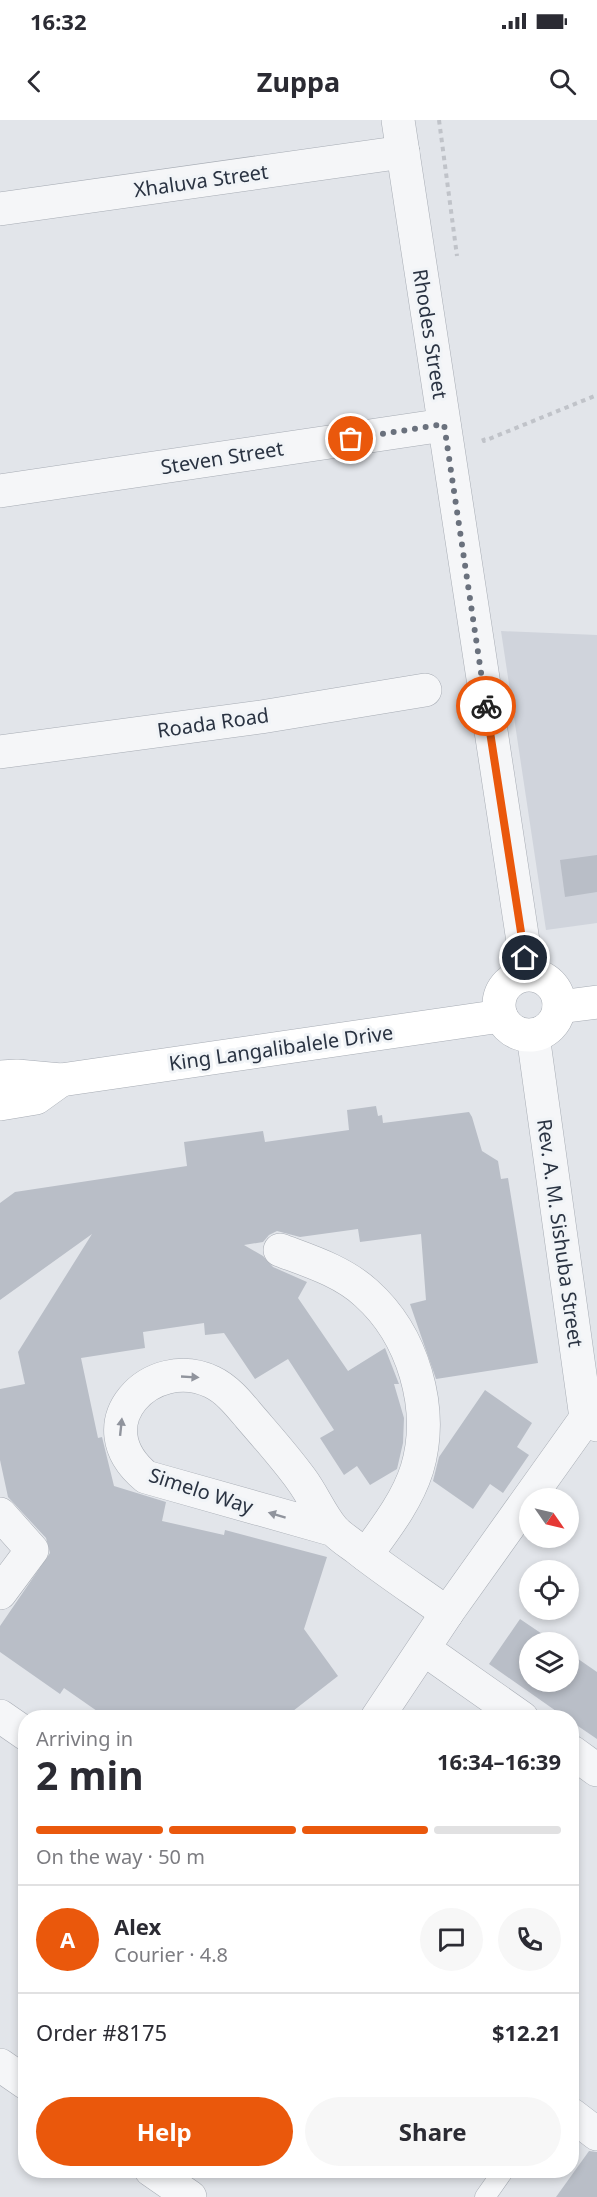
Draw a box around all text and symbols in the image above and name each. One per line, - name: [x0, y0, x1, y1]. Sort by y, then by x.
- text: 16:32: [30, 6, 87, 36]
- text: Zuppa: [257, 63, 340, 100]
- icon: back: [18, 65, 51, 98]
- icon: search: [546, 65, 579, 98]
- street label: Xhaluva Street: [132, 158, 270, 203]
- street label: Rhodes Street: [407, 267, 454, 401]
- pin: [325, 413, 376, 464]
- icon: bag: [334, 422, 367, 455]
- street label: Steven Street: [159, 434, 285, 481]
- courier: [456, 676, 516, 736]
- icon: bike: [470, 690, 503, 723]
- street label: Roada Road: [155, 701, 271, 744]
- pin: [499, 932, 550, 983]
- icon: home: [508, 941, 541, 974]
- street label: King Langalibalele Drive: [167, 1018, 395, 1077]
- street label: Rev. A. M. Sishuba Street: [531, 1117, 590, 1349]
- one-way arrow: [181, 1372, 200, 1381]
- one-way arrow: [117, 1418, 126, 1437]
- street label: Simelo Way: [146, 1461, 258, 1520]
- north arrow: [519, 1488, 579, 1548]
- map controls: [519, 1488, 579, 1692]
- one-way arrow: [268, 1510, 286, 1519]
- button: locate: [519, 1560, 579, 1620]
- button: layers: [519, 1632, 579, 1692]
- text: Arriving in: [36, 1725, 133, 1752]
- text: 16:34–16:39: [437, 1746, 561, 1776]
- text: 2 min: [36, 1748, 143, 1801]
- text: On the way · 50 m: [36, 1843, 205, 1870]
- button: chat: [420, 1908, 483, 1971]
- button: phone: [498, 1908, 561, 1971]
- text: Alex: [114, 1911, 161, 1941]
- text: A: [60, 1924, 75, 1954]
- text: Courier · 4.8: [114, 1941, 228, 1968]
- text: Order #8175: [36, 2017, 167, 2047]
- text: $12.21: [492, 2017, 561, 2047]
- button: Help: [36, 2097, 293, 2166]
- button: Share: [305, 2097, 561, 2166]

